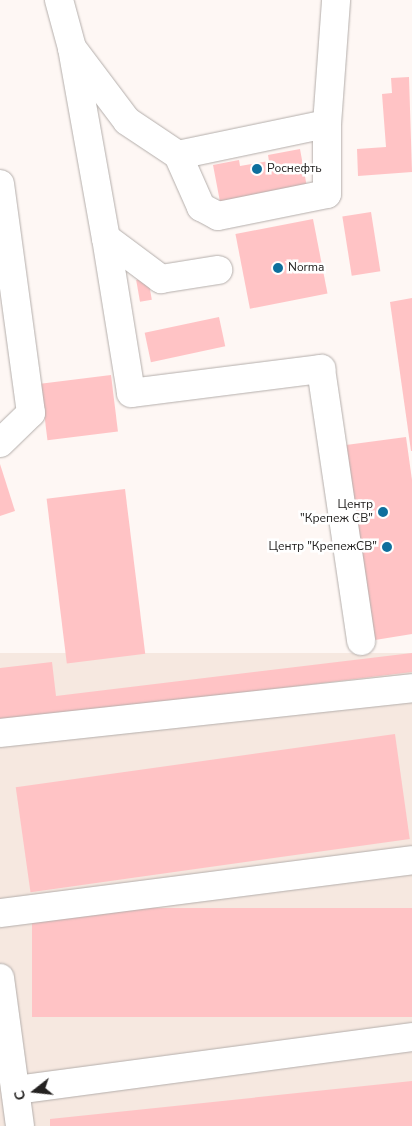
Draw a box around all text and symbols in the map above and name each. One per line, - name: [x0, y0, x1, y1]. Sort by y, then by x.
- place label: Роснефть: [267, 162, 322, 176]
- marker: Роснефть: [251, 163, 263, 175]
- place label: Norma: [288, 261, 324, 275]
- marker: Norma: [272, 262, 284, 274]
- place label: Центр "Крепеж СВ": [300, 498, 373, 526]
- marker: Центр "Крепеж СВ": [377, 506, 389, 518]
- place label: Центр "КрепежСВ": [269, 540, 377, 554]
- marker: Центр "КрепежСВ": [381, 541, 393, 553]
- north arrow: [10, 1066, 60, 1116]
- text: С: [10, 1088, 31, 1102]

